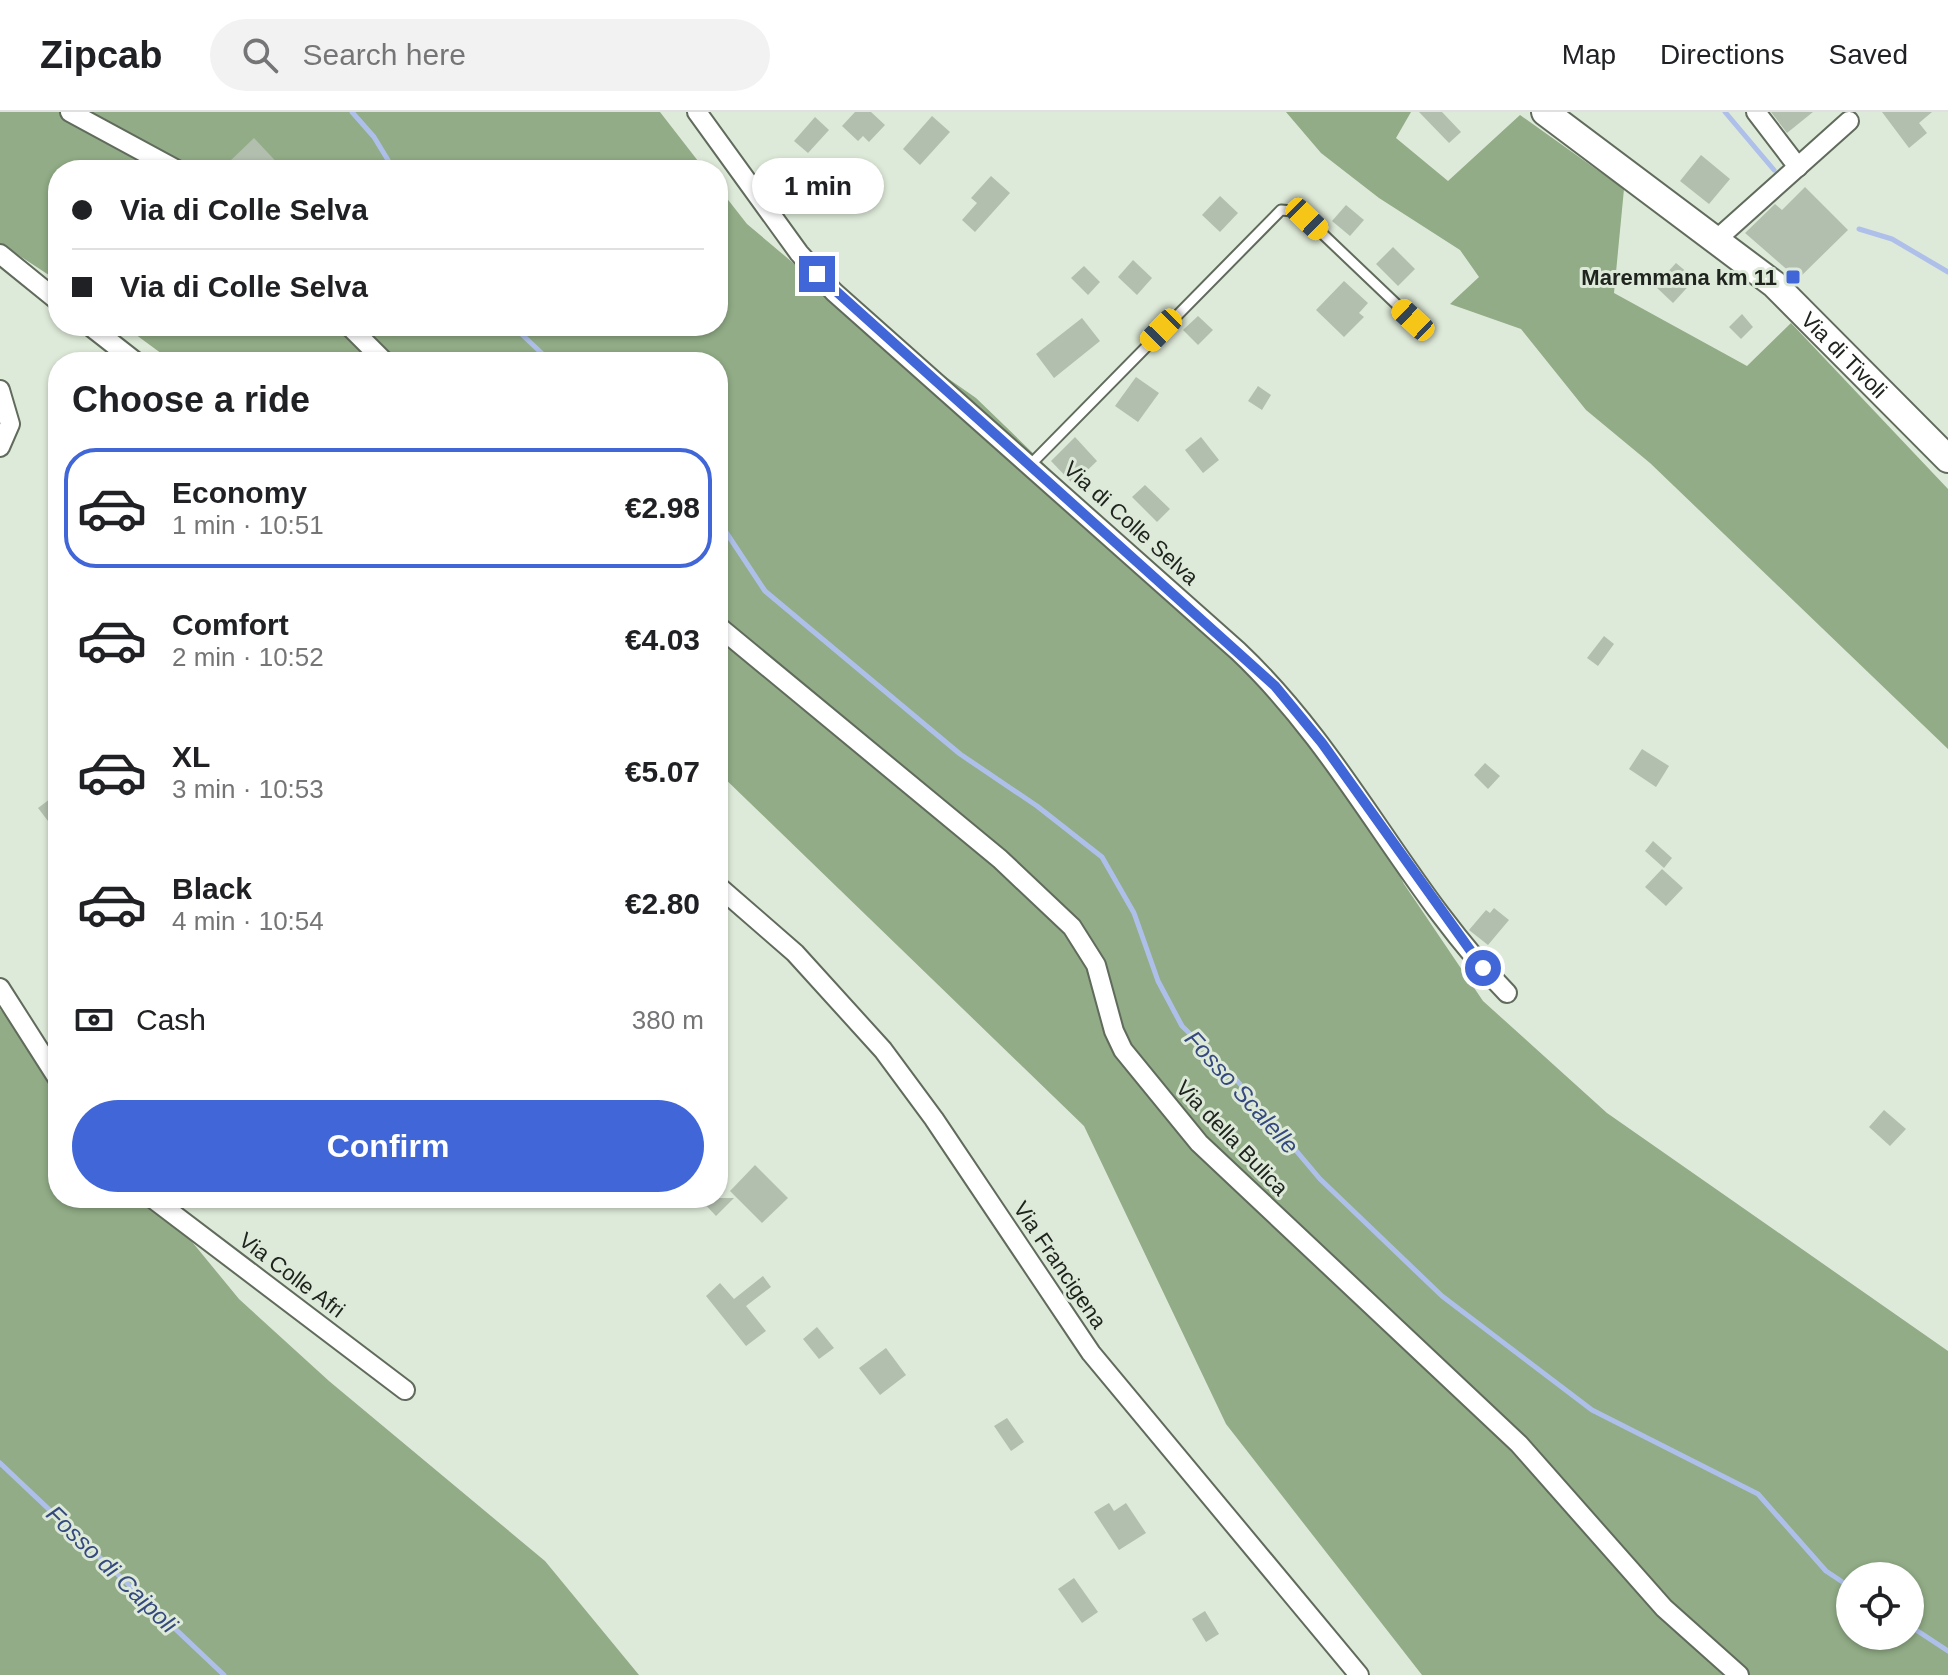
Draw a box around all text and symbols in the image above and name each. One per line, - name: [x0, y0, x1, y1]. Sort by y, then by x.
- search box: [210, 19, 770, 91]
- icon: search: [238, 33, 282, 77]
- text: Zipcab: [40, 34, 162, 76]
- text: Search here: [302, 38, 466, 71]
- text: Map: [1562, 39, 1616, 70]
- text: Directions: [1660, 39, 1785, 70]
- text: Saved: [1829, 39, 1908, 70]
- callout: 1 min: [751, 158, 883, 214]
- text: 1 min: [784, 171, 852, 201]
- text: Via di Colle Selva: [120, 193, 368, 226]
- car: [1281, 194, 1333, 244]
- route end: [799, 256, 835, 292]
- place label: Maremmana km 11: [1581, 265, 1777, 290]
- marker: Maremmana km 11: [1784, 268, 1802, 286]
- text: Via di Colle Selva: [120, 270, 368, 303]
- car: [1387, 295, 1439, 345]
- car: [1136, 304, 1186, 356]
- street label: Via di Tivoli: [1796, 306, 1892, 403]
- text: Choose a ride: [72, 379, 310, 420]
- street label: Via di Colle Selva: [1059, 456, 1204, 590]
- icon: car: [76, 472, 148, 544]
- text: Economy: [172, 476, 307, 509]
- text: €2.98: [625, 491, 700, 524]
- text: 1 min · 10:51: [172, 510, 324, 540]
- icon: car: [76, 604, 148, 676]
- text: Comfort: [172, 608, 289, 641]
- text: €4.03: [625, 623, 700, 656]
- text: 2 min · 10:52: [172, 642, 324, 672]
- icon: car: [76, 736, 148, 808]
- text: XL: [172, 740, 210, 773]
- text: €5.07: [625, 755, 700, 788]
- text: 3 min · 10:53: [172, 774, 324, 804]
- icon: car: [76, 868, 148, 940]
- text: Black: [172, 872, 252, 905]
- text: €2.80: [625, 887, 700, 920]
- text: 4 min · 10:54: [172, 906, 324, 936]
- route start: [1465, 950, 1501, 986]
- icon: cash: [72, 998, 116, 1042]
- text: Cash: [136, 1003, 206, 1036]
- text: 380 m: [632, 1005, 704, 1035]
- water label: Fosso Scalelle: [1180, 1025, 1304, 1159]
- street label: Via della Bulica: [1171, 1075, 1294, 1201]
- button: Confirm: [72, 1100, 704, 1192]
- street label: Via Francigena: [1008, 1197, 1112, 1334]
- street label: Via Colle Afri: [234, 1227, 350, 1323]
- water label: Fosso di Caipoli: [41, 1500, 183, 1638]
- map controls: [1836, 1562, 1924, 1650]
- button: locate: [1836, 1562, 1924, 1650]

